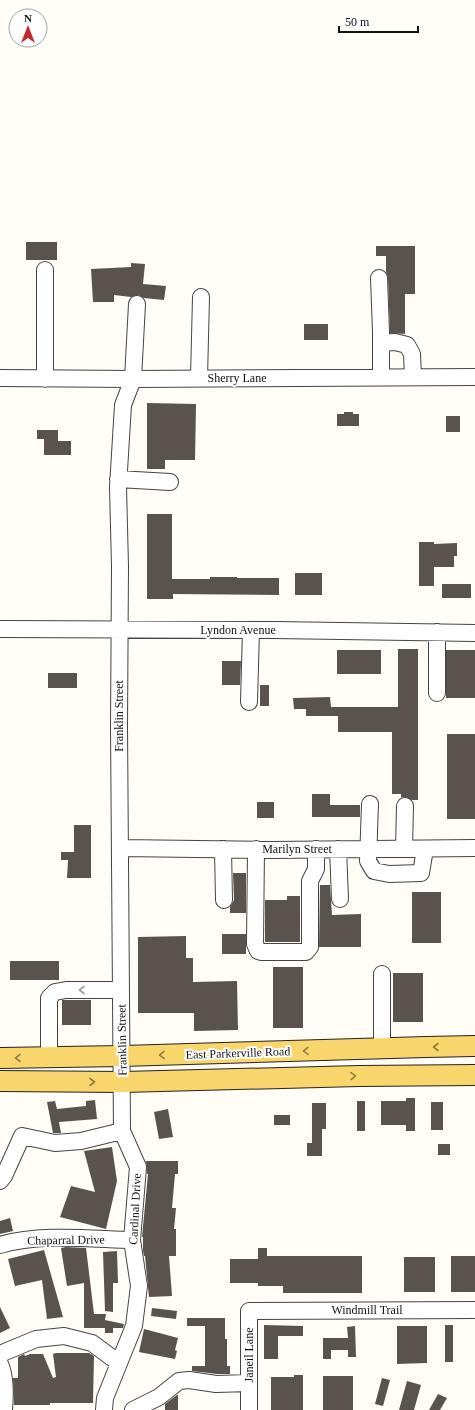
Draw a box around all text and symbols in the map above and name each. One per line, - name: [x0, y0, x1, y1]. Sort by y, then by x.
- north arrow: [8, 8, 48, 48]
- scale bar: [339, 8, 418, 34]
- text: N: [24, 12, 32, 24]
- text: 50 m: [345, 15, 370, 29]
- street label: Sherry Lane: [208, 371, 266, 385]
- street label: Lyndon Avenue: [200, 623, 276, 637]
- street label: Franklin Street: [112, 680, 126, 752]
- street label: Marilyn Street: [262, 842, 332, 856]
- one-way arrow: [79, 986, 85, 994]
- street label: Franklin Street: [114, 1003, 130, 1076]
- one-way arrow: [433, 1043, 439, 1051]
- street label: East Parkerville Road: [185, 1044, 291, 1062]
- one-way arrow: [303, 1046, 309, 1055]
- one-way arrow: [159, 1051, 165, 1059]
- one-way arrow: [15, 1054, 21, 1062]
- one-way arrow: [350, 1072, 356, 1081]
- one-way arrow: [89, 1078, 95, 1086]
- street label: Cardinal Drive: [126, 1173, 144, 1245]
- street label: Chaparral Drive: [27, 1232, 105, 1248]
- street label: Windmill Trail: [331, 1303, 403, 1317]
- street label: Janeil Lane: [242, 1328, 256, 1382]

